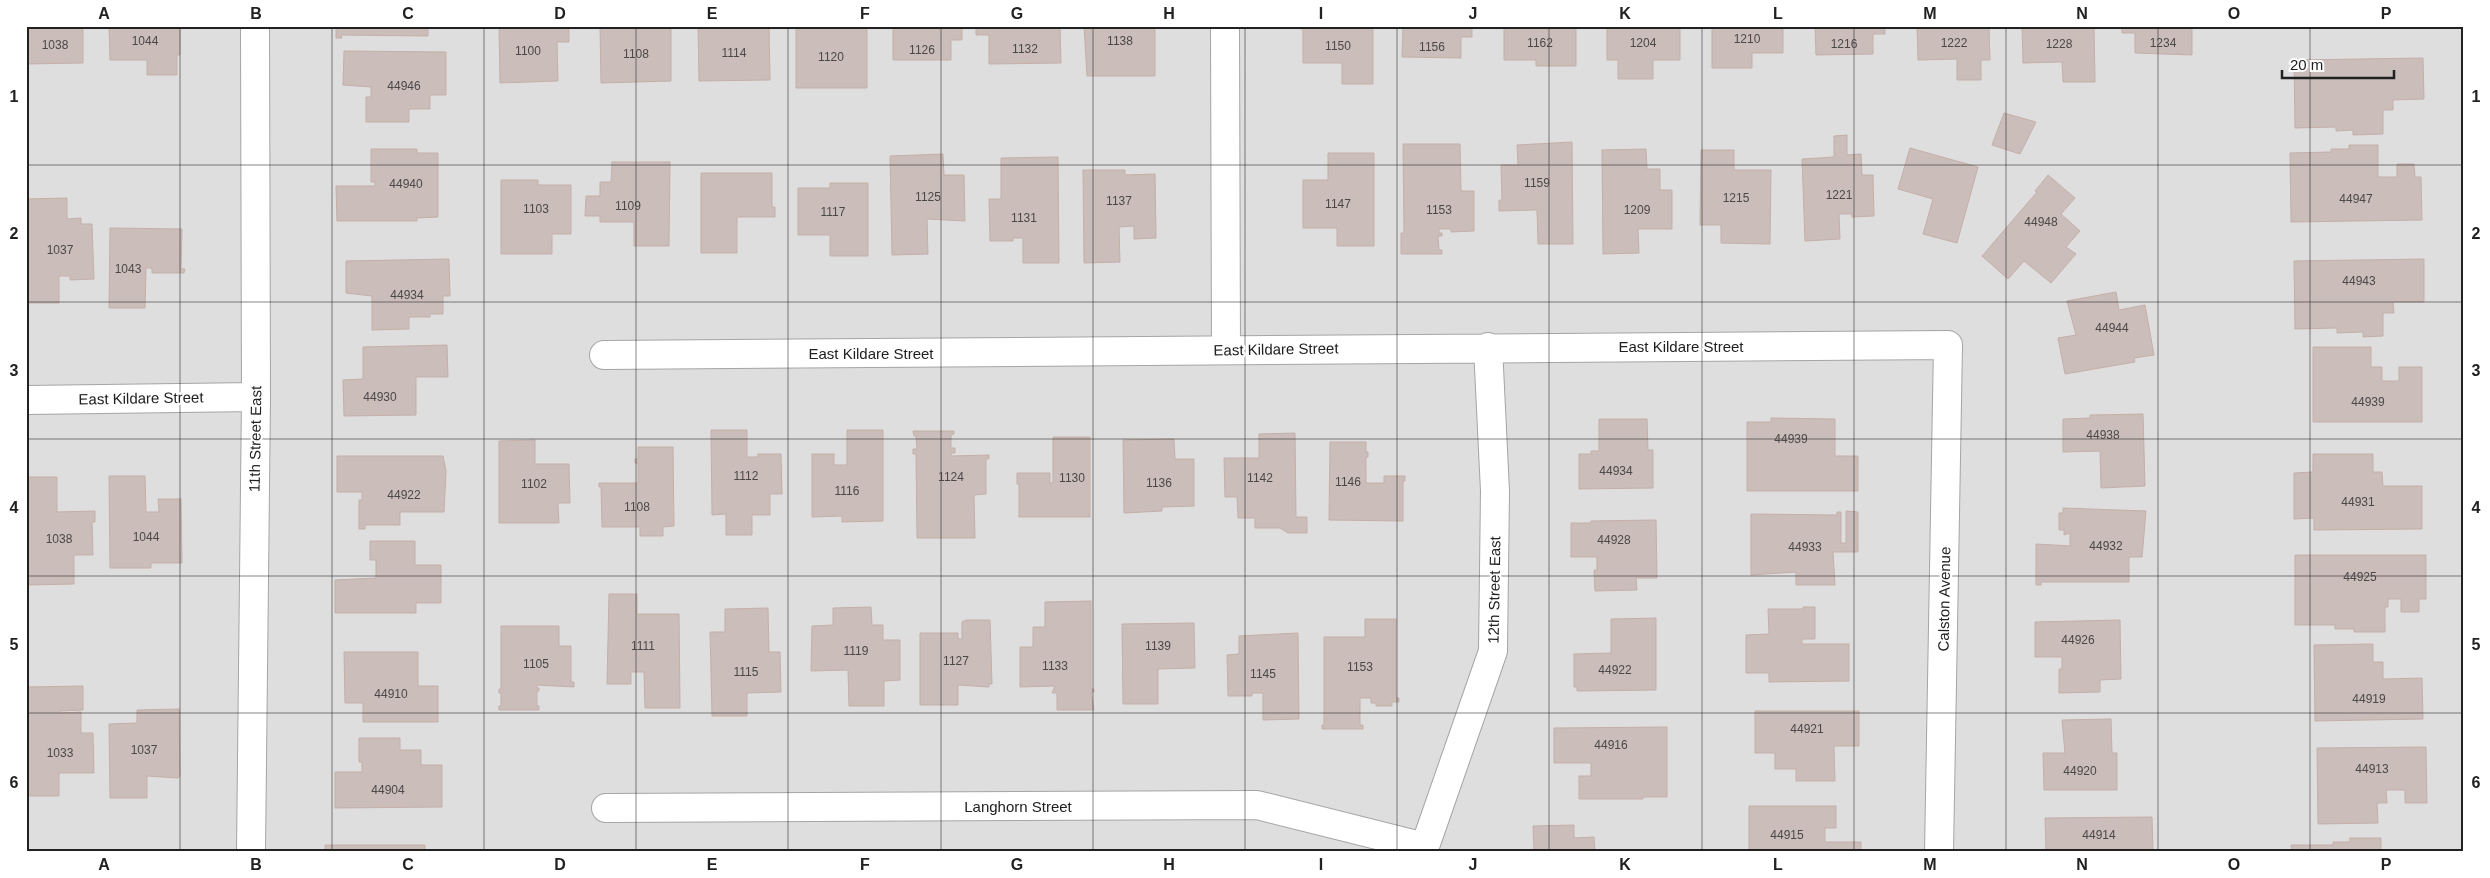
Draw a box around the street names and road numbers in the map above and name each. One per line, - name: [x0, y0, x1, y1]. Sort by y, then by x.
- street label: East Kildare Street: [1618, 338, 1744, 355]
- street label: East Kildare Street: [1213, 339, 1340, 359]
- street label: East Kildare Street: [808, 345, 934, 362]
- street label: 11th Street East: [246, 385, 264, 492]
- street label: East Kildare Street: [78, 388, 205, 408]
- street label: 12th Street East: [1485, 535, 1503, 644]
- street label: Calston Avenue: [1935, 546, 1953, 652]
- street label: Langhorn Street: [964, 798, 1073, 815]

